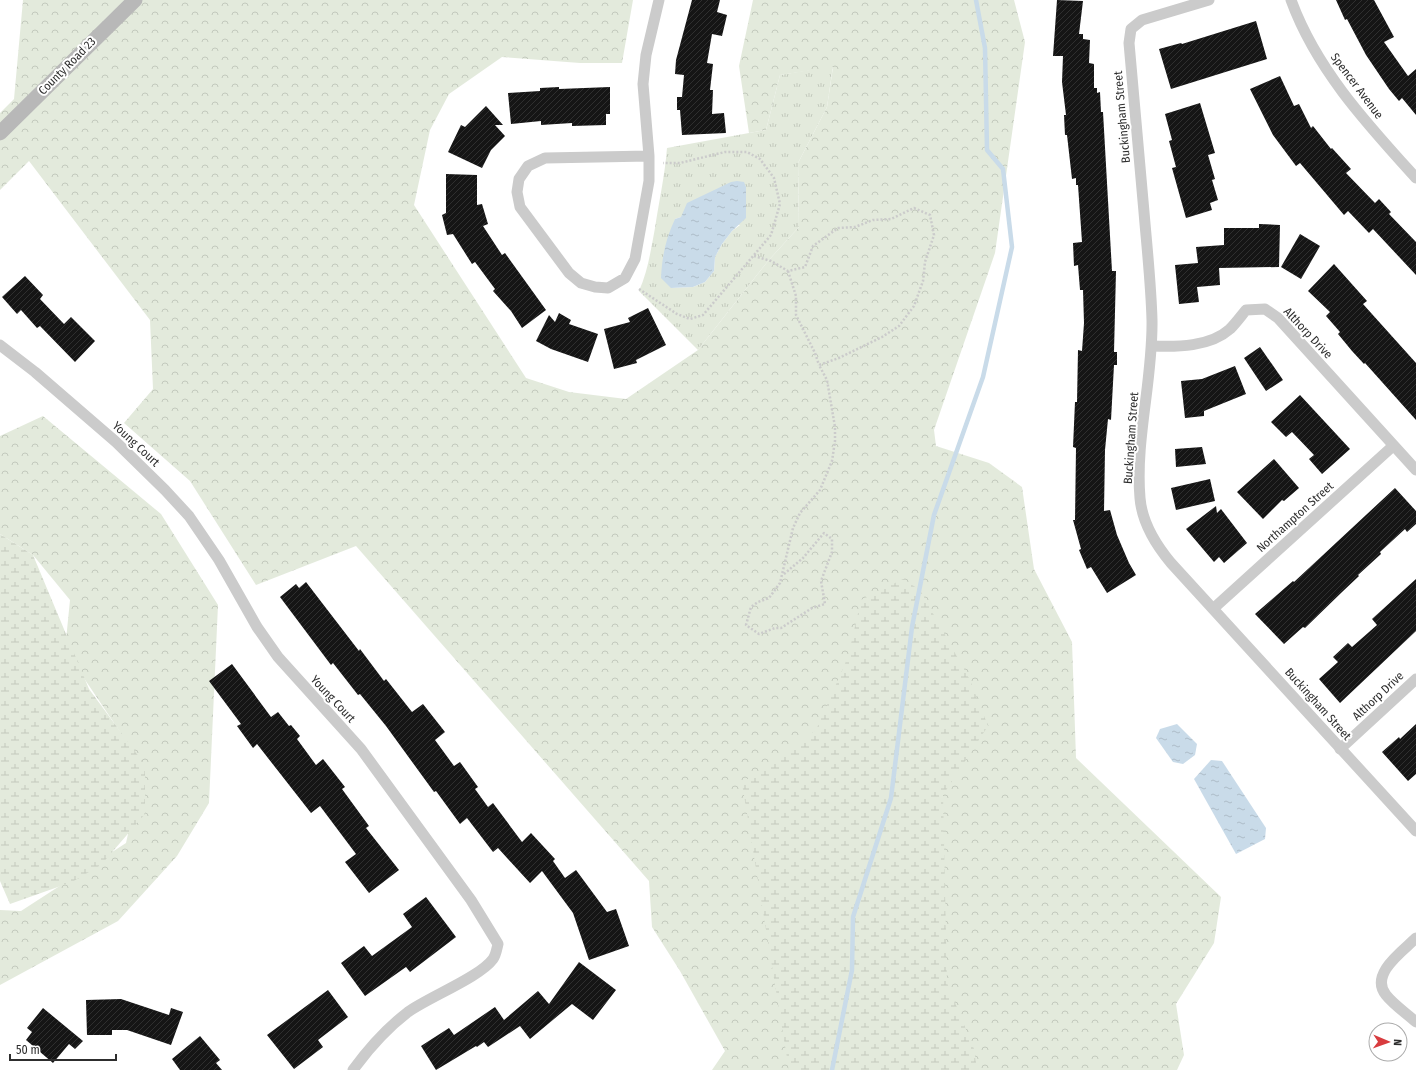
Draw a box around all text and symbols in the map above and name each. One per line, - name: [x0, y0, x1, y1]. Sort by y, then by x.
- street label: County Road 23: [35, 34, 99, 98]
- street label: Spencer Avenue: [1328, 50, 1386, 122]
- street label: Buckingham Street: [1111, 70, 1133, 164]
- street label: Althorp Drive: [1281, 305, 1335, 362]
- street label: Buckingham Street: [1121, 391, 1141, 485]
- street label: Young Court: [110, 419, 162, 469]
- street label: Northampton Street: [1254, 479, 1336, 555]
- street label: Buckingham Street: [1282, 665, 1354, 743]
- street label: Althorp Drive: [1350, 669, 1407, 723]
- street label: Young Court: [308, 673, 358, 725]
- north arrow: [1368, 1022, 1408, 1062]
- scale bar: [10, 1036, 116, 1062]
- text: N: [1391, 1039, 1404, 1046]
- text: 50 m: [16, 1043, 40, 1057]

